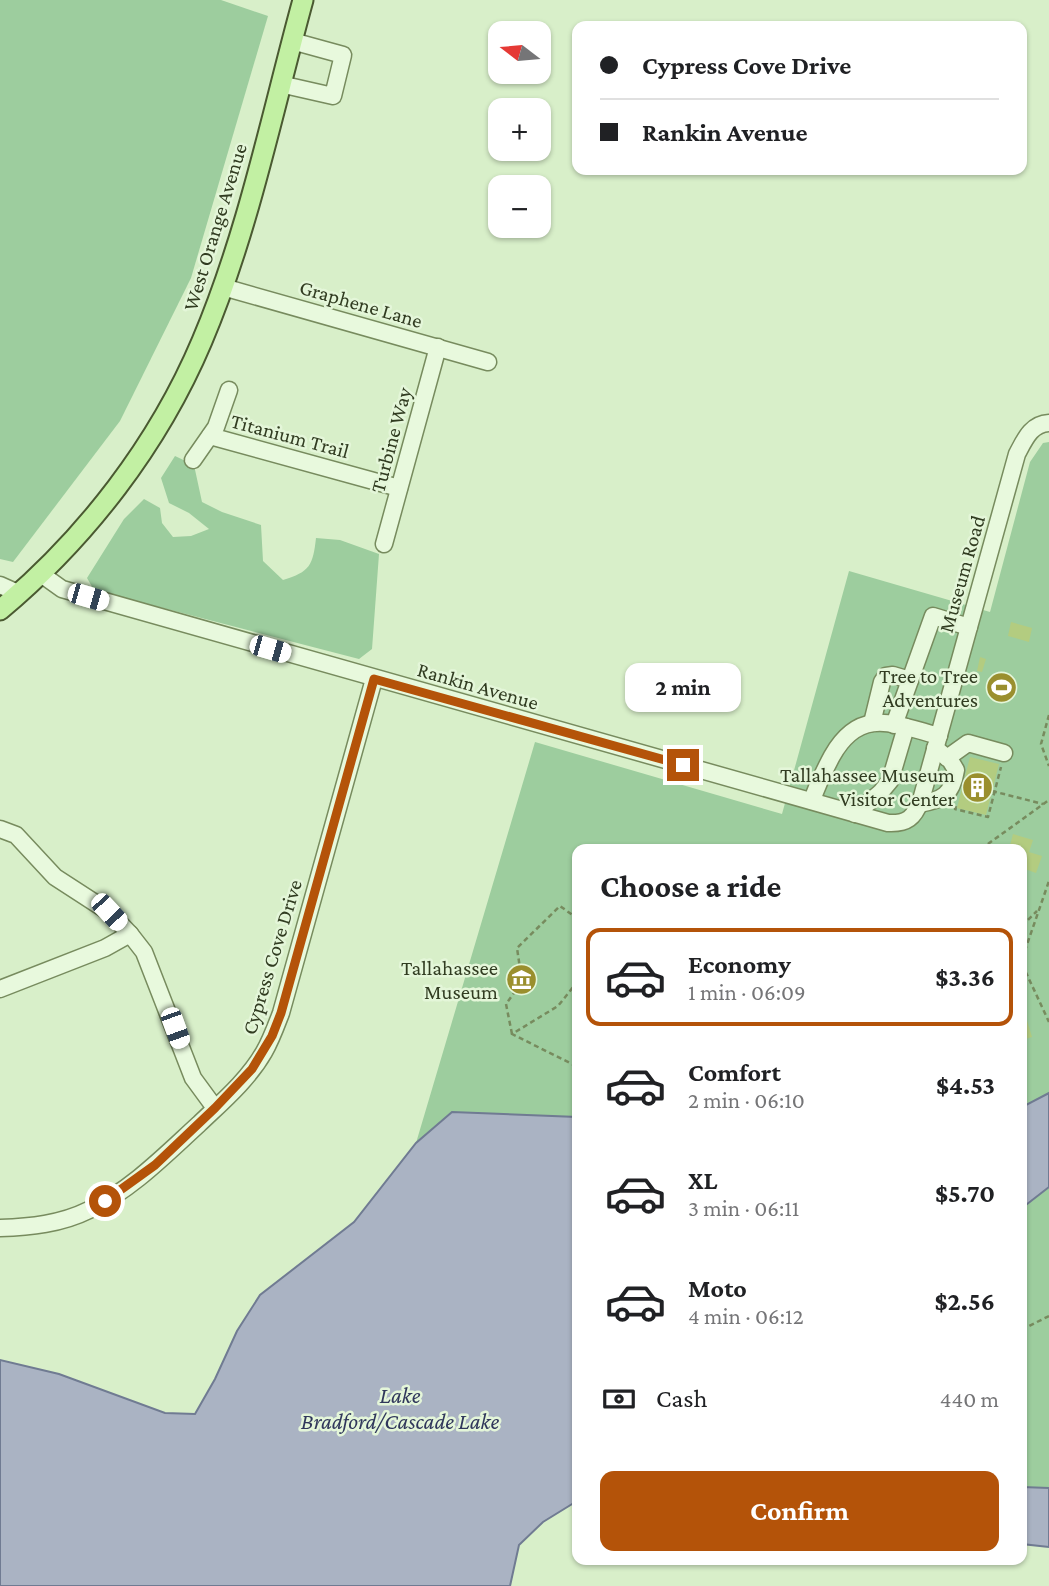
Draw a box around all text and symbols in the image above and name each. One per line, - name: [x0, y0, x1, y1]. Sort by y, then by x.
- north arrow: [488, 21, 551, 84]
- map controls: [488, 21, 551, 238]
- text: Cypress Cove Drive: [642, 51, 851, 80]
- button: +: [488, 98, 551, 161]
- text: Rankin Avenue: [642, 118, 808, 147]
- street label: West Orange Avenue: [178, 140, 252, 314]
- button: −: [488, 175, 551, 238]
- street label: Graphene Lane: [297, 275, 425, 333]
- street label: Turbine Way: [365, 384, 417, 495]
- street label: Titanium Trail: [228, 409, 352, 463]
- street label: Museum Road: [934, 513, 990, 635]
- car: [65, 581, 112, 613]
- car: [247, 633, 294, 665]
- street label: Rankin Avenue: [415, 657, 541, 715]
- callout: 2 min: [625, 664, 741, 712]
- place label: Tree to Tree Adventures: [879, 664, 978, 712]
- sports icon: Tree to Tree Adventures: [984, 671, 1018, 705]
- text: 2 min: [655, 674, 711, 700]
- route end: [667, 749, 699, 781]
- place label: Tallahassee Museum Visitor Center: [780, 763, 956, 811]
- building icon: Tallahassee Museum Visitor Center: [961, 770, 995, 804]
- text: Choose a ride: [600, 868, 781, 904]
- street label: Cypress Cove Drive: [237, 877, 307, 1037]
- car: [87, 889, 132, 935]
- icon: car: [604, 946, 667, 1009]
- text: Economy: [688, 950, 791, 979]
- place label: Tallahassee Museum: [401, 956, 498, 1004]
- museum icon: Tallahassee Museum: [504, 963, 538, 997]
- text: $3.36: [935, 963, 995, 992]
- text: 1 min · 06:09: [688, 979, 806, 1005]
- car: [158, 1005, 193, 1051]
- icon: car: [604, 1054, 667, 1117]
- text: Comfort: [688, 1058, 781, 1087]
- text: $4.53: [936, 1071, 995, 1100]
- text: 2 min · 06:10: [688, 1087, 805, 1113]
- icon: car: [604, 1162, 667, 1225]
- text: XL: [688, 1166, 717, 1195]
- text: $5.70: [935, 1179, 995, 1208]
- route start: [89, 1185, 121, 1217]
- text: 3 min · 06:11: [688, 1195, 799, 1221]
- icon: car: [604, 1270, 667, 1333]
- text: Moto: [688, 1274, 747, 1303]
- text: $2.56: [935, 1287, 995, 1316]
- text: 4 min · 06:12: [688, 1303, 804, 1329]
- icon: cash: [600, 1380, 638, 1418]
- water label: Lake Bradford/Cascade Lake: [301, 1382, 499, 1434]
- text: Cash: [656, 1384, 707, 1413]
- text: 440 m: [940, 1386, 999, 1412]
- button: Confirm: [600, 1471, 999, 1551]

